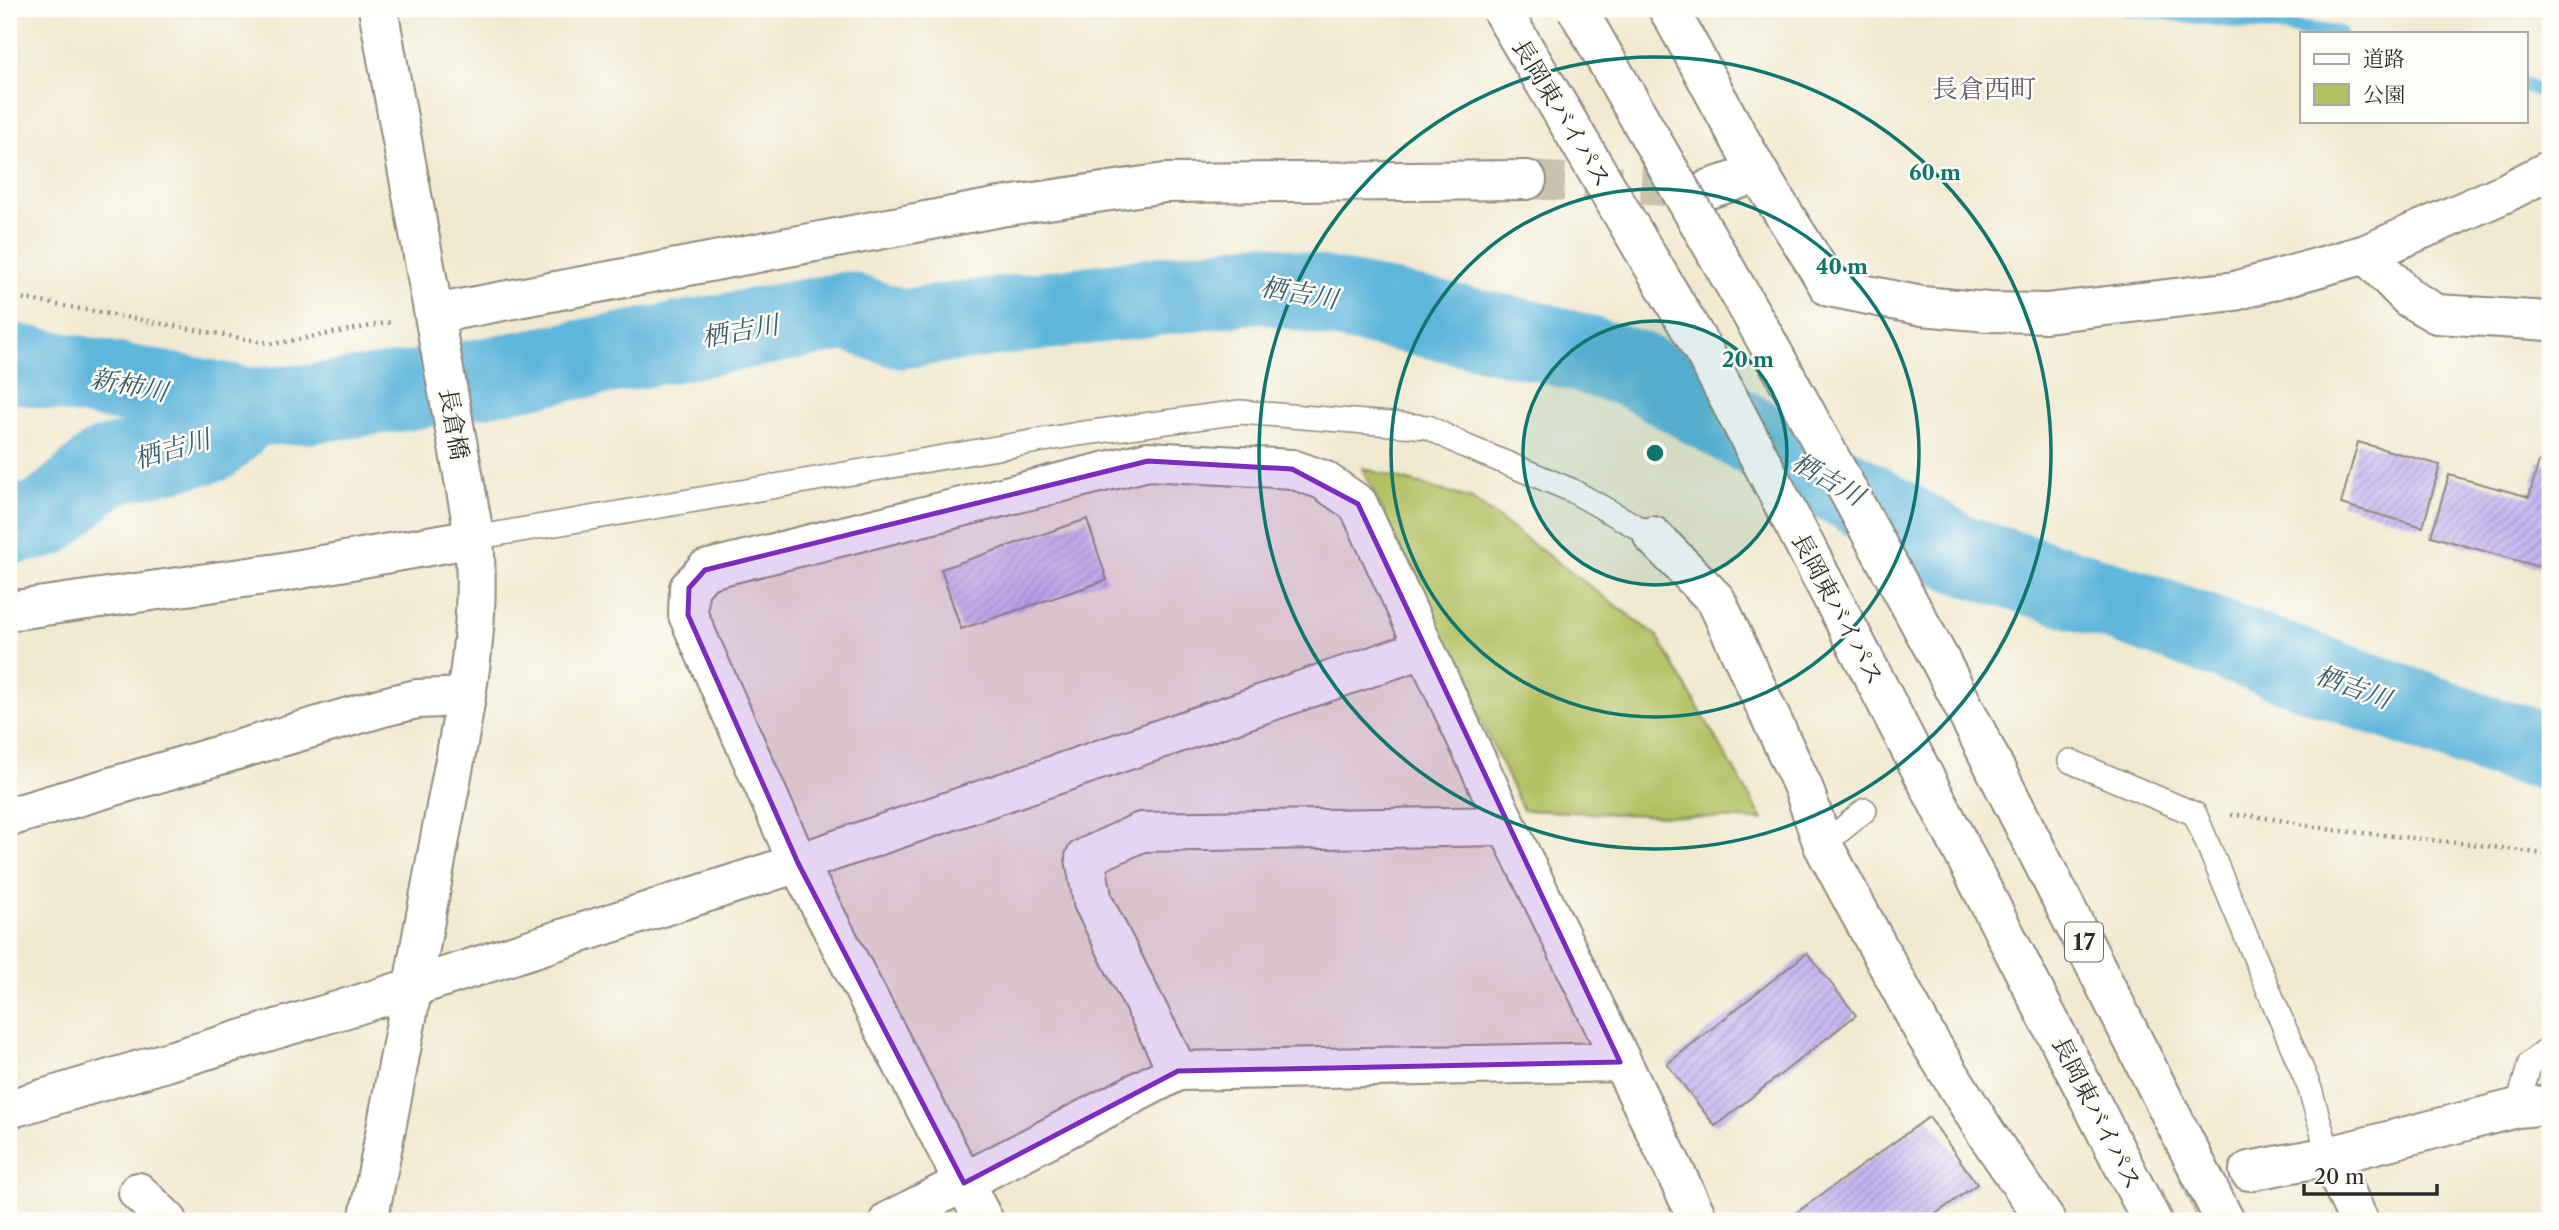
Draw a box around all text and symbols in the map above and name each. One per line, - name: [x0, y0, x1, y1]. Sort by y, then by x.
- legend: [2300, 32, 2528, 122]
- street label: 長岡東バイパス: [1506, 34, 1618, 192]
- text: 道路: [2363, 46, 2405, 71]
- district label: 長倉西町: [1932, 73, 2036, 105]
- text: 公園: [2363, 82, 2405, 107]
- text: 60 m: [1909, 160, 1961, 185]
- text: 40 m: [1816, 254, 1868, 279]
- water label: 栖吉川: [1258, 270, 1343, 316]
- water label: 栖吉川: [699, 308, 784, 354]
- text: 20 m: [1722, 347, 1774, 372]
- water label: 新柿川: [88, 362, 173, 409]
- street label: 長倉橋: [433, 386, 475, 462]
- water label: 栖吉川: [130, 422, 217, 475]
- centre of rings: [1643, 441, 1667, 465]
- water label: 栖吉川: [1786, 446, 1872, 514]
- street label: 長岡東バイパス: [1786, 528, 1890, 690]
- water label: 栖吉川: [2311, 659, 2398, 716]
- road number: 17: [2065, 923, 2103, 962]
- street label: 長岡東バイパス: [2046, 1032, 2148, 1194]
- scale bar: [2304, 1153, 2436, 1197]
- text: 20 m: [2314, 1164, 2365, 1189]

